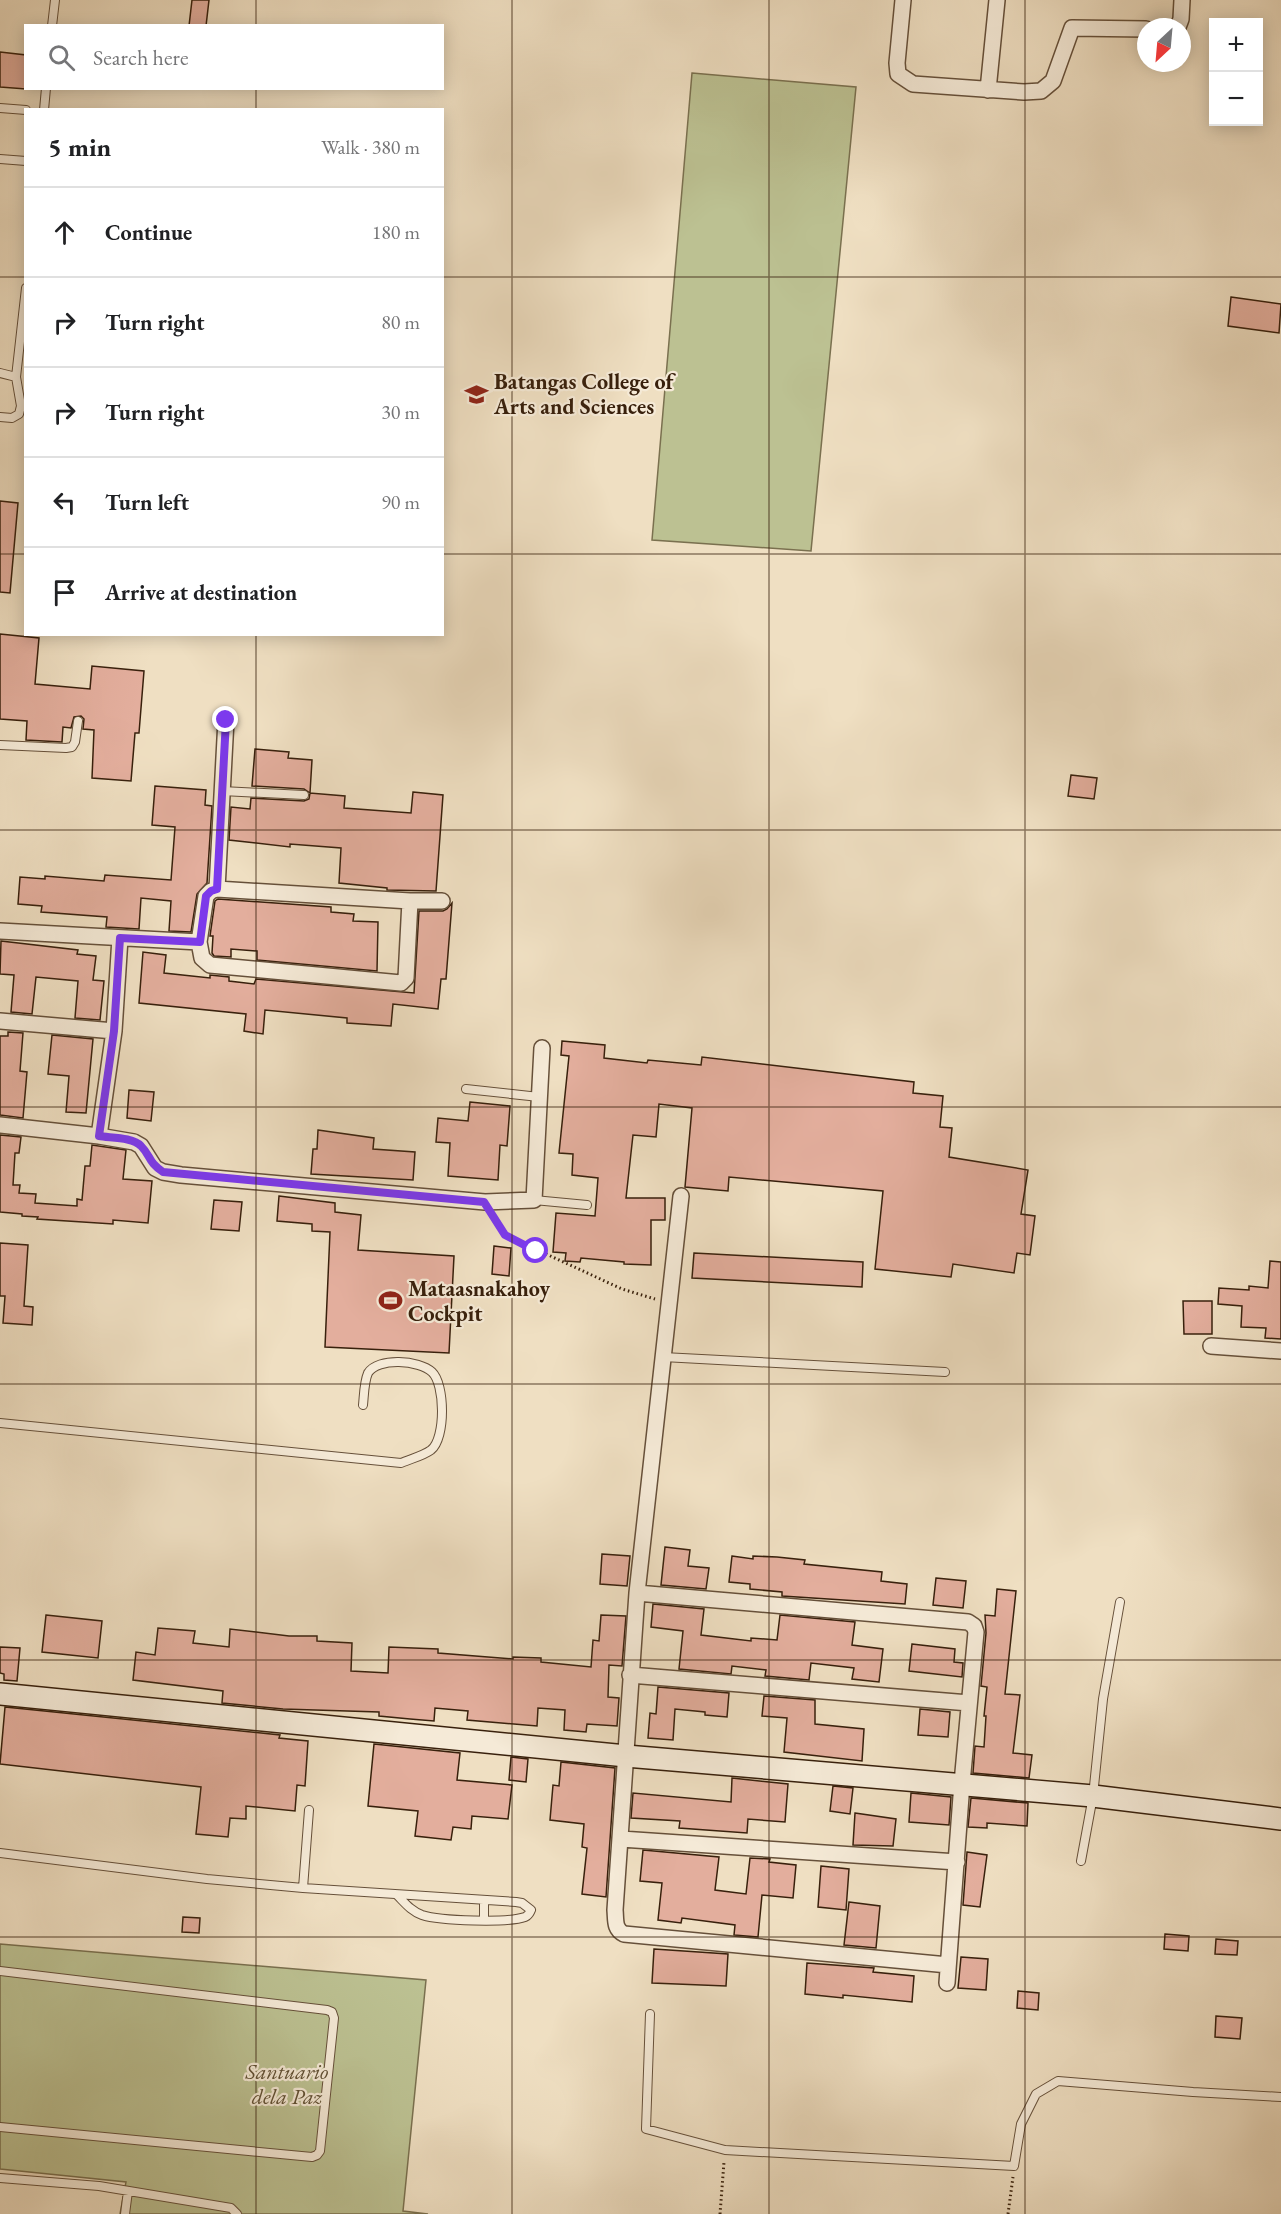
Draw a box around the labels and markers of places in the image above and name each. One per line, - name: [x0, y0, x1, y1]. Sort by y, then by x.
- place label: Batangas College of Arts and Sciences: [493, 367, 676, 421]
- school or university icon: Batangas College of Arts and Sciences: [463, 381, 489, 407]
- place label: Mataasnakahoy Cockpit: [408, 1274, 551, 1328]
- sports icon: Mataasnakahoy Cockpit: [377, 1288, 403, 1314]

